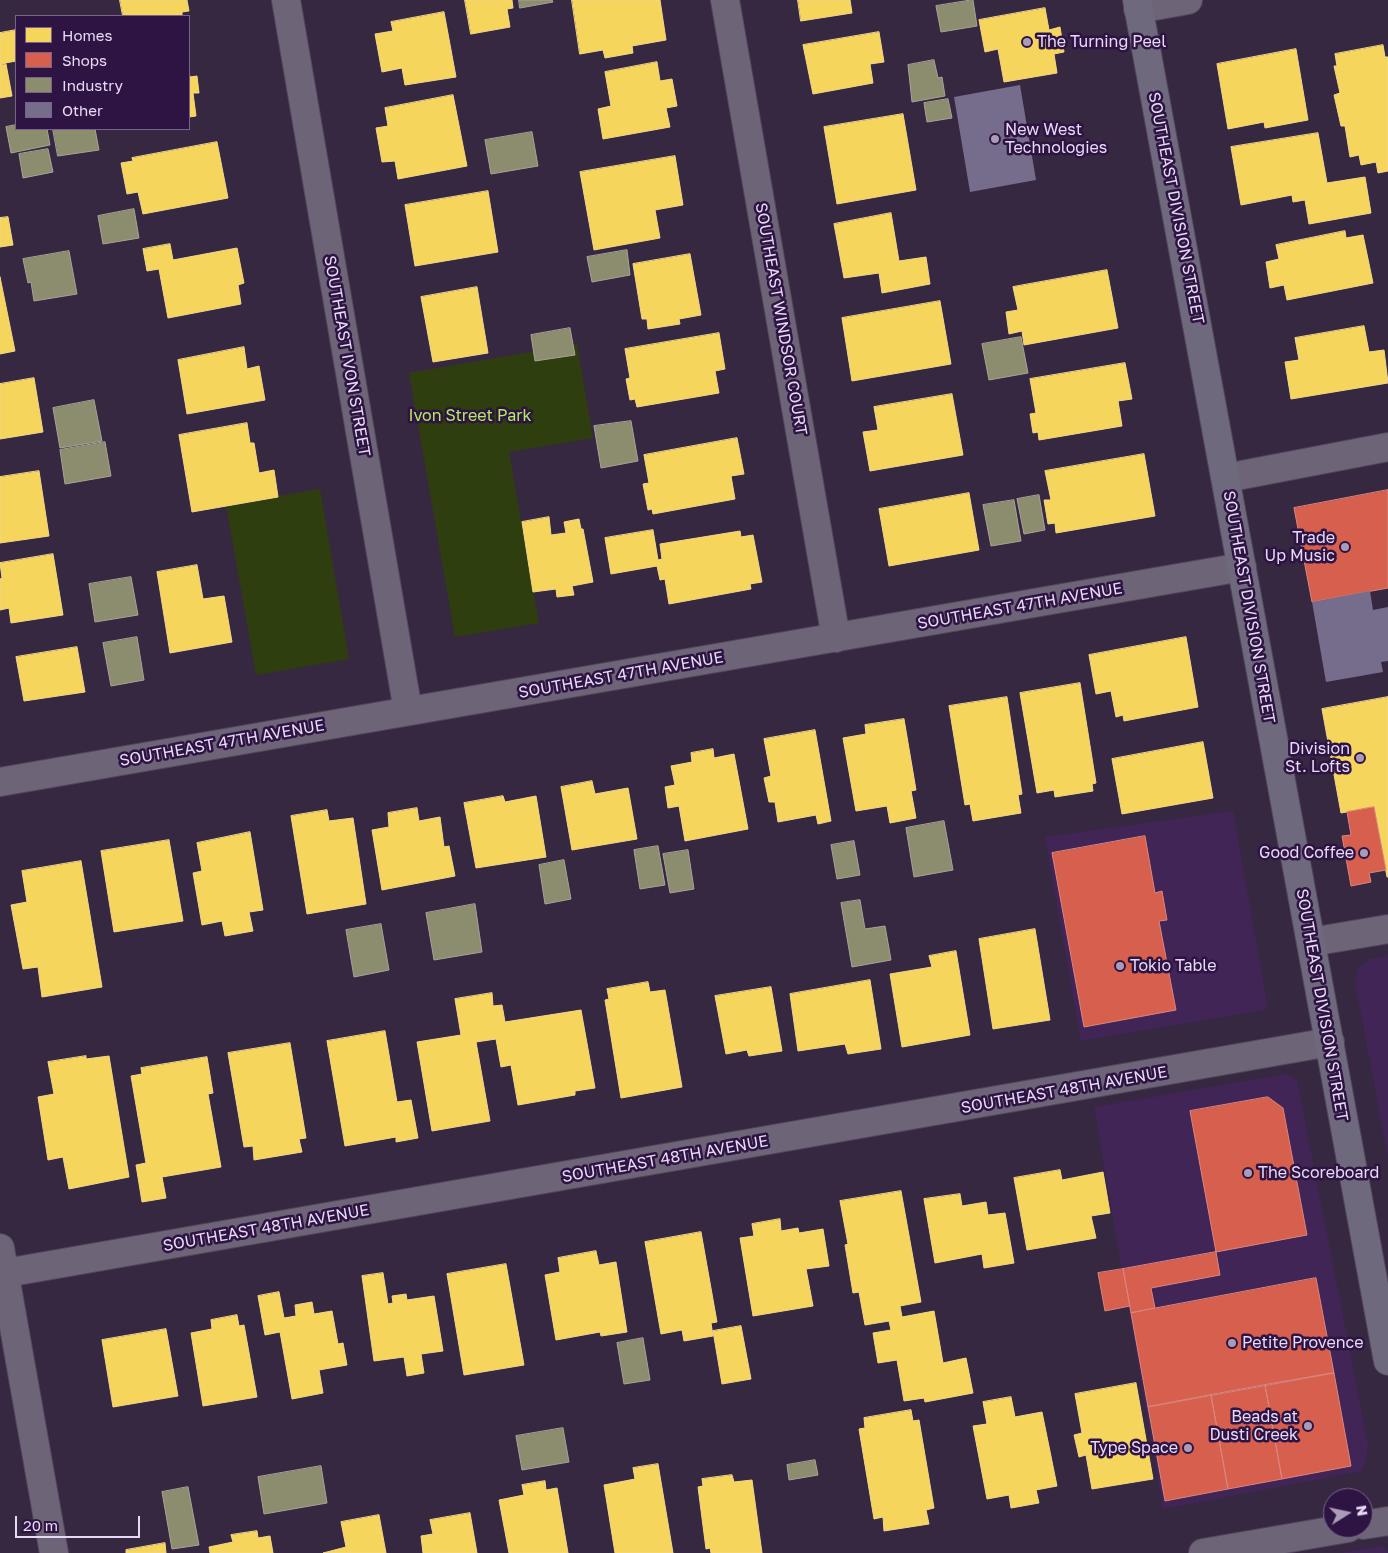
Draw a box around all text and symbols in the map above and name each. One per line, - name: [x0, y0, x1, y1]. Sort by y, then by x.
- legend: [15, 15, 190, 130]
- text: Homes: [62, 26, 112, 44]
- place label: The Turning Peel: [1037, 32, 1166, 52]
- marker: The Turning Peel: [1021, 36, 1033, 48]
- text: Shops: [62, 51, 107, 69]
- text: Industry: [62, 76, 123, 94]
- street label: SOUTHEAST DIVISION STREET: [1144, 90, 1208, 326]
- text: Other: [62, 101, 103, 119]
- place label: New West Technologies: [1005, 120, 1107, 158]
- marker: New West Technologies: [989, 133, 1001, 145]
- street label: SOUTHEAST WINDSOR COURT: [751, 201, 811, 437]
- street label: SOUTHEAST IVON STREET: [320, 254, 374, 458]
- park label: Ivon Street Park: [408, 406, 532, 426]
- street label: SOUTHEAST DIVISION STREET: [1219, 489, 1279, 725]
- place label: Trade Up Music: [1265, 528, 1335, 566]
- marker: Trade Up Music: [1339, 541, 1351, 553]
- street label: SOUTHEAST 47TH AVENUE: [916, 579, 1124, 633]
- street label: SOUTHEAST 47TH AVENUE: [517, 648, 725, 702]
- street label: SOUTHEAST 47TH AVENUE: [118, 716, 326, 770]
- place label: Division St. Lofts: [1285, 739, 1350, 777]
- marker: Division St. Lofts: [1354, 752, 1366, 764]
- place label: Good Coffee: [1259, 843, 1354, 863]
- marker: Good Coffee: [1358, 847, 1370, 859]
- street label: SOUTHEAST DIVISION STREET: [1292, 887, 1352, 1123]
- place label: Tokio Table: [1130, 956, 1217, 976]
- marker: Tokio Table: [1114, 960, 1126, 972]
- street label: SOUTHEAST 48TH AVENUE: [959, 1062, 1169, 1118]
- street label: SOUTHEAST 48TH AVENUE: [560, 1131, 770, 1187]
- place label: The Scoreboard: [1258, 1163, 1379, 1183]
- marker: The Scoreboard: [1242, 1167, 1254, 1179]
- street label: SOUTHEAST 48TH AVENUE: [161, 1200, 371, 1256]
- place label: Petite Provence: [1242, 1333, 1364, 1353]
- marker: Petite Provence: [1226, 1337, 1238, 1349]
- place label: Beads at Dusti Creek: [1209, 1407, 1298, 1445]
- marker: Beads at Dusti Creek: [1302, 1420, 1314, 1432]
- place label: Type Space: [1090, 1438, 1178, 1458]
- marker: Type Space: [1182, 1442, 1194, 1454]
- north arrow: [1323, 1488, 1373, 1538]
- text: N: [1353, 1504, 1372, 1517]
- scale bar: [18, 1506, 142, 1538]
- text: 20 m: [23, 1516, 58, 1534]

